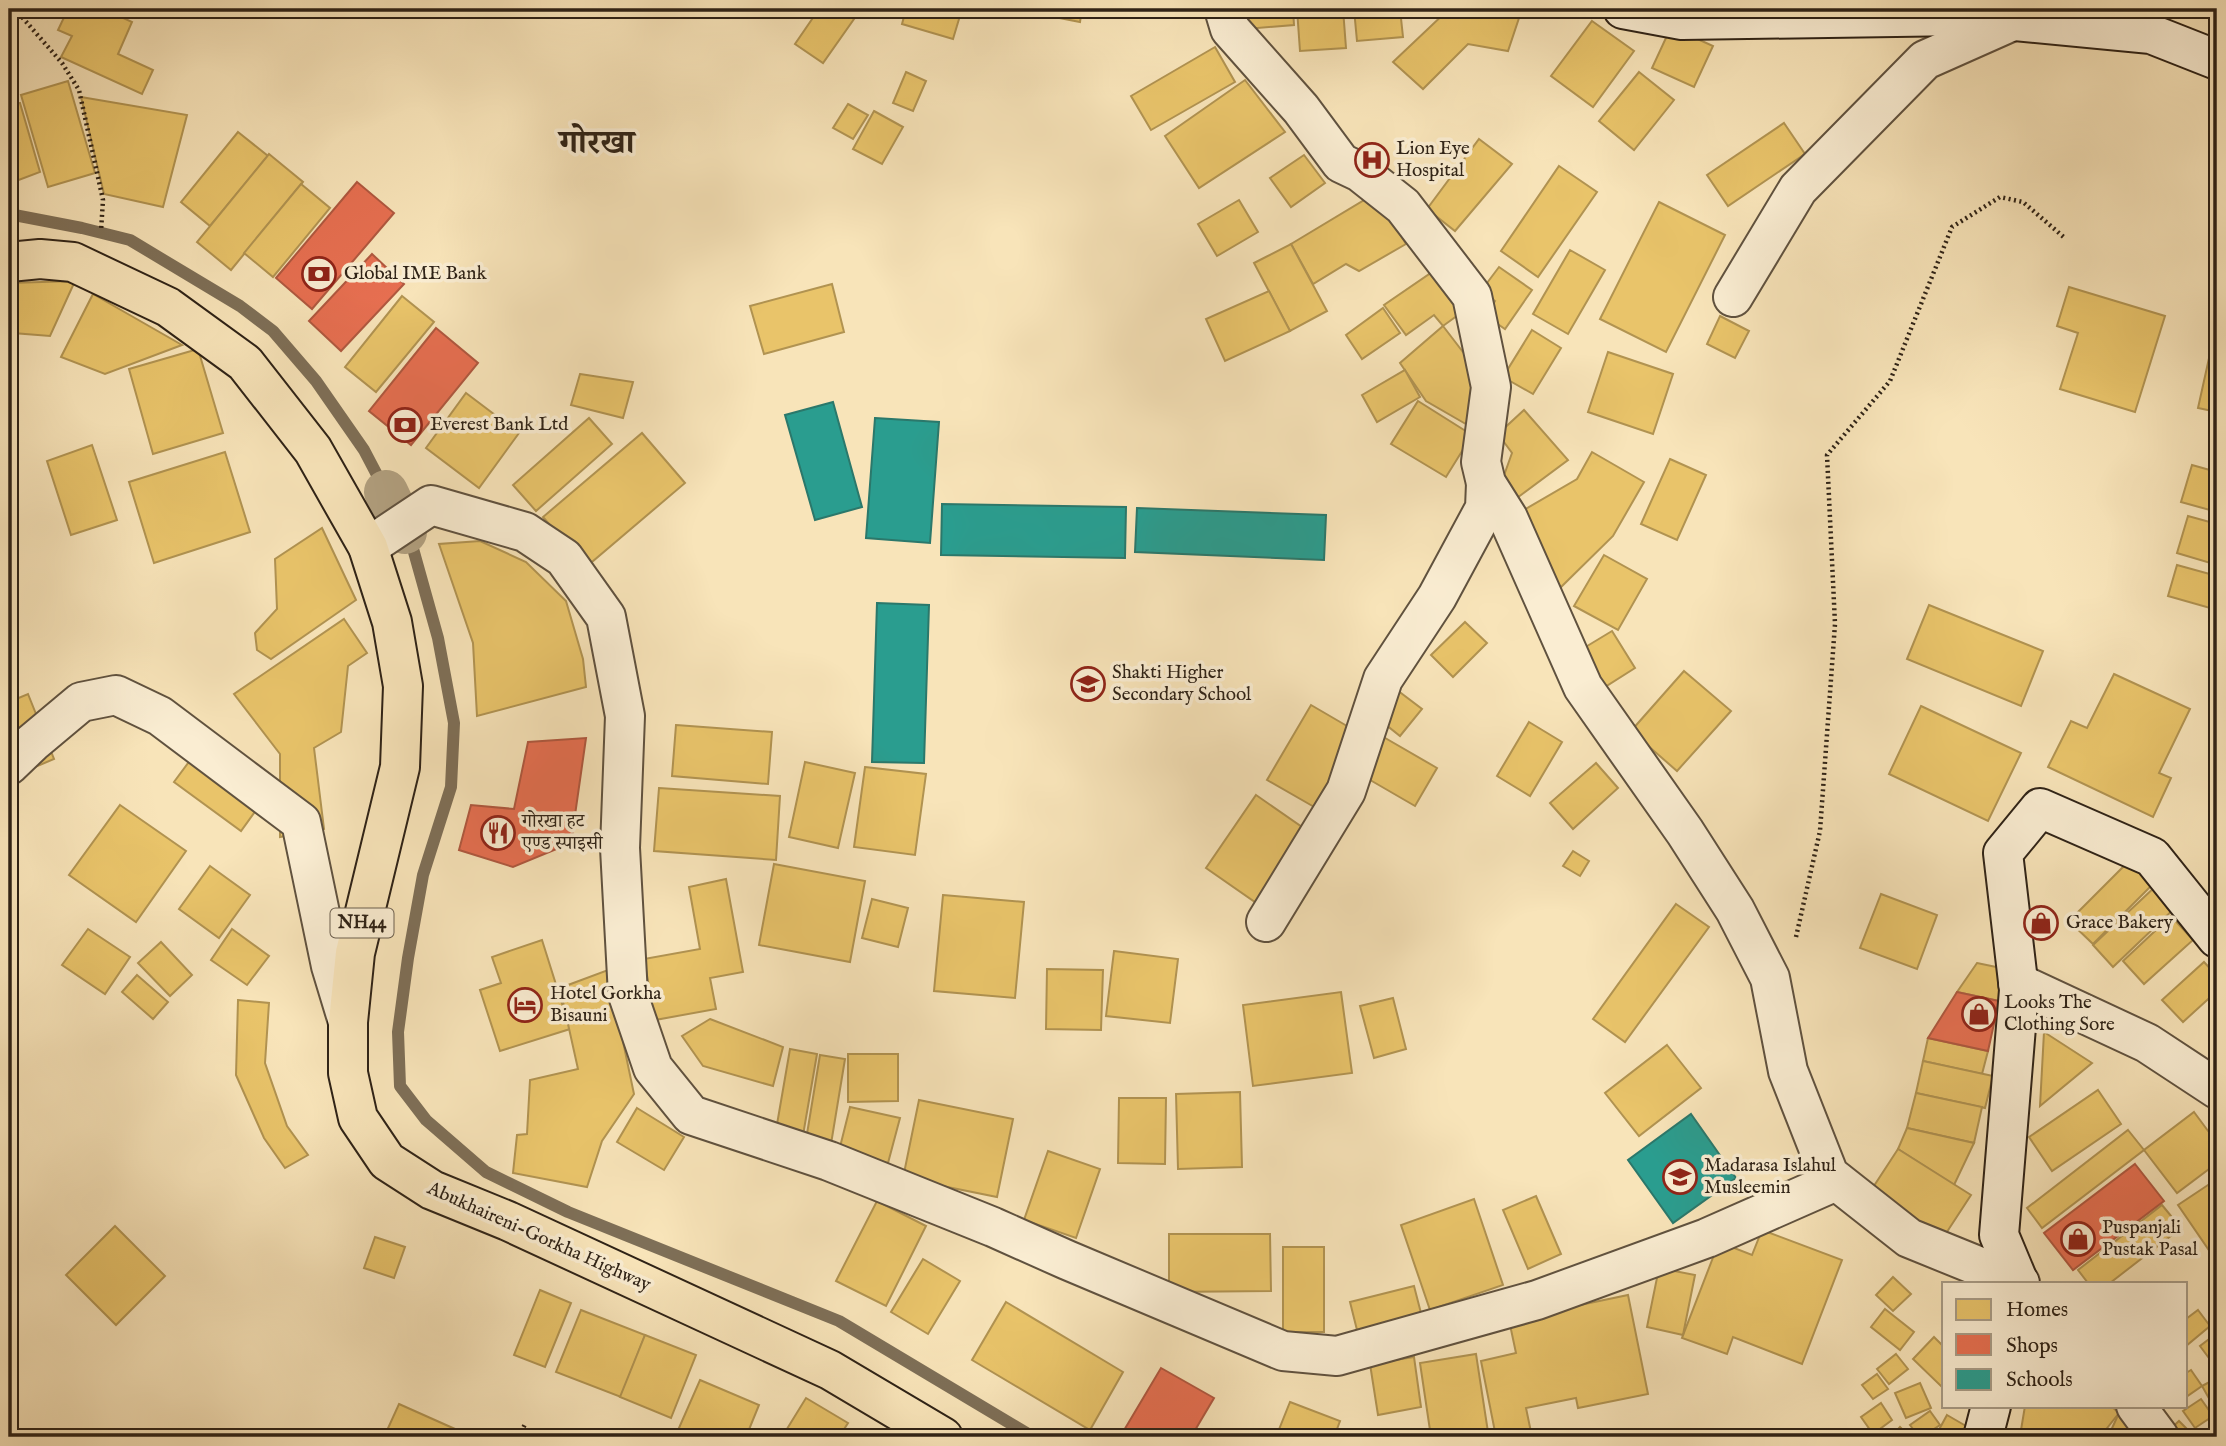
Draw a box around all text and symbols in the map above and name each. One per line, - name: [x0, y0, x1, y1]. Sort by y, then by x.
- district label: गोरखा: [558, 123, 637, 165]
- place label: Lion Eye Hospital: [1396, 137, 1470, 183]
- hospital icon: Lion Eye Hospital: [1353, 141, 1391, 179]
- bank icon: Global IME Bank: [300, 255, 338, 293]
- place label: Global IME Bank: [344, 262, 487, 286]
- bank icon: Everest Bank Ltd: [386, 406, 424, 444]
- place label: Everest Bank Ltd: [430, 413, 569, 437]
- place label: Shakti Higher Secondary School: [1112, 661, 1252, 707]
- school or university icon: Shakti Higher Secondary School: [1069, 665, 1107, 703]
- place label: गोरखा हट एण्ड स्पाइसी: [521, 810, 604, 856]
- restaurant icon: गोरखा हट एण्ड स्पाइसी: [479, 814, 517, 852]
- shop icon: Grace Bakery: [2022, 904, 2060, 942]
- road number: NH44: [330, 908, 394, 938]
- place label: Grace Bakery: [2066, 911, 2174, 935]
- place label: Hotel Gorkha Bisauni: [550, 982, 662, 1028]
- hotel icon: Hotel Gorkha Bisauni: [506, 986, 544, 1024]
- place label: Looks The Clothing Sore: [2004, 991, 2115, 1037]
- shop icon: Looks The Clothing Sore: [1960, 995, 1998, 1033]
- place label: Madarasa Islahul Musleemin: [1704, 1154, 1837, 1200]
- school or university icon: Madarasa Islahul Musleemin: [1661, 1158, 1699, 1196]
- street label: Abukhaireni-Gorkha Highway: [423, 1176, 655, 1297]
- place label: Puspanjali Pustak Pasal: [2102, 1216, 2199, 1262]
- shop icon: Puspanjali Pustak Pasal: [2059, 1220, 2097, 1258]
- legend: [1942, 1282, 2188, 1408]
- text: Homes: [2006, 1297, 2068, 1324]
- text: Shops: [2006, 1333, 2058, 1360]
- text: Schools: [2006, 1367, 2073, 1394]

